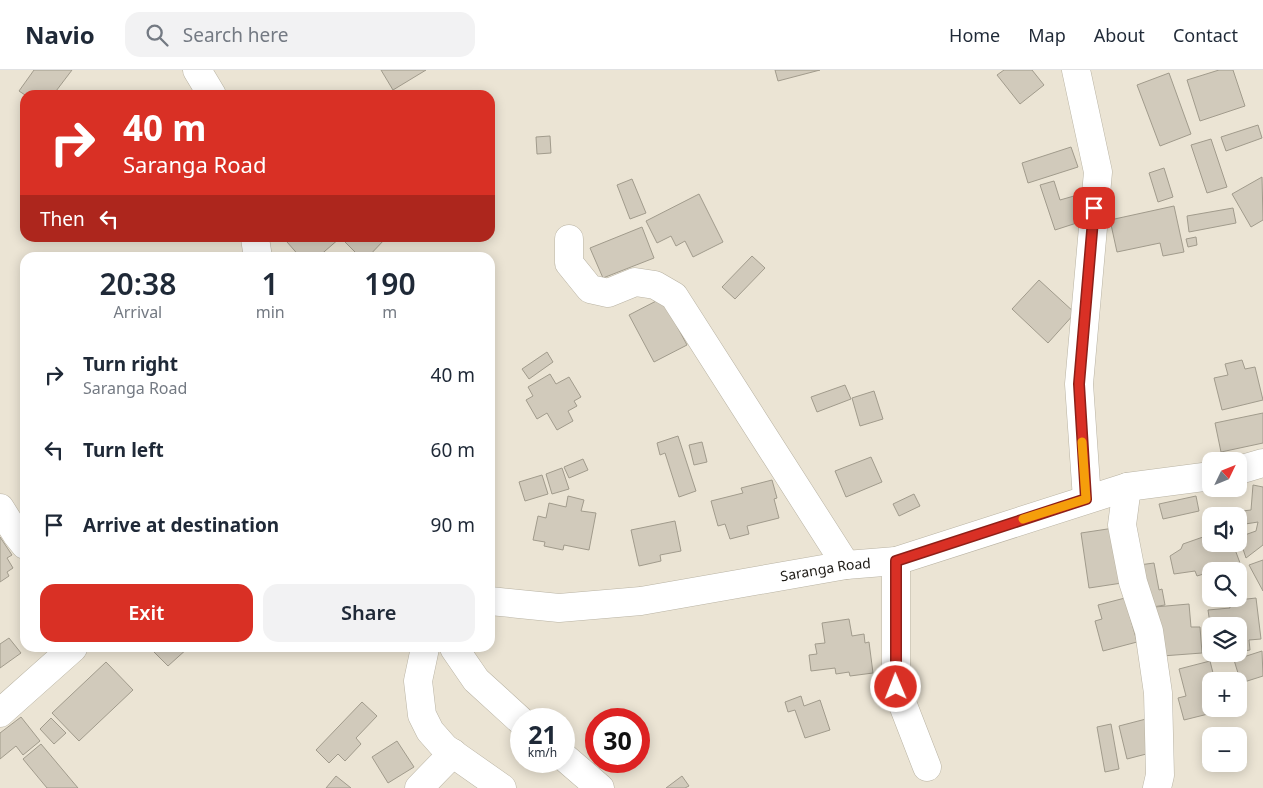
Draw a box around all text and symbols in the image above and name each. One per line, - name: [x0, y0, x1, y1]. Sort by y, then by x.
- search box: [125, 12, 475, 57]
- text: Navio: [25, 18, 95, 51]
- icon: search: [143, 21, 171, 49]
- text: Search here: [183, 22, 289, 48]
- text: Home: [949, 23, 1000, 47]
- text: Map: [1028, 23, 1066, 47]
- text: About: [1094, 23, 1145, 47]
- text: Contact: [1173, 23, 1238, 47]
- text: 40 m: [123, 104, 206, 151]
- icon: right: [40, 110, 105, 175]
- text: Saranga Road: [123, 149, 266, 179]
- pin: [1073, 187, 1115, 229]
- icon: arrive: [1080, 194, 1108, 222]
- icon: left: [95, 205, 123, 233]
- text: Then: [40, 206, 85, 232]
- text: 20:38: [99, 263, 176, 304]
- text: 1: [262, 263, 279, 304]
- text: 190: [364, 263, 416, 304]
- text: Arrival: [113, 301, 162, 323]
- text: min: [256, 301, 285, 323]
- text: m: [382, 301, 397, 323]
- text: Turn right: [83, 351, 178, 377]
- icon: right: [40, 361, 68, 389]
- text: 40 m: [431, 362, 475, 388]
- text: Saranga Road: [83, 377, 187, 399]
- icon: left: [40, 436, 68, 464]
- text: Turn left: [83, 437, 164, 463]
- text: 60 m: [431, 437, 475, 463]
- north arrow: [1202, 452, 1248, 498]
- map controls: [1202, 452, 1247, 772]
- button: sound: [1202, 507, 1247, 552]
- icon: arrive: [40, 511, 68, 539]
- text: Arrive at destination: [83, 512, 279, 538]
- text: 90 m: [431, 512, 475, 538]
- street label: Saranga Road: [779, 553, 872, 585]
- button: search: [1202, 562, 1247, 607]
- button: Exit: [40, 584, 253, 642]
- button: Share: [263, 584, 475, 642]
- button: layers: [1202, 617, 1247, 662]
- position arrow: [869, 660, 921, 712]
- button: +: [1202, 672, 1247, 717]
- speed limit sign: 30: [585, 708, 650, 773]
- text: 21: [528, 717, 557, 751]
- button: −: [1202, 727, 1247, 772]
- text: km/h: [528, 744, 557, 761]

